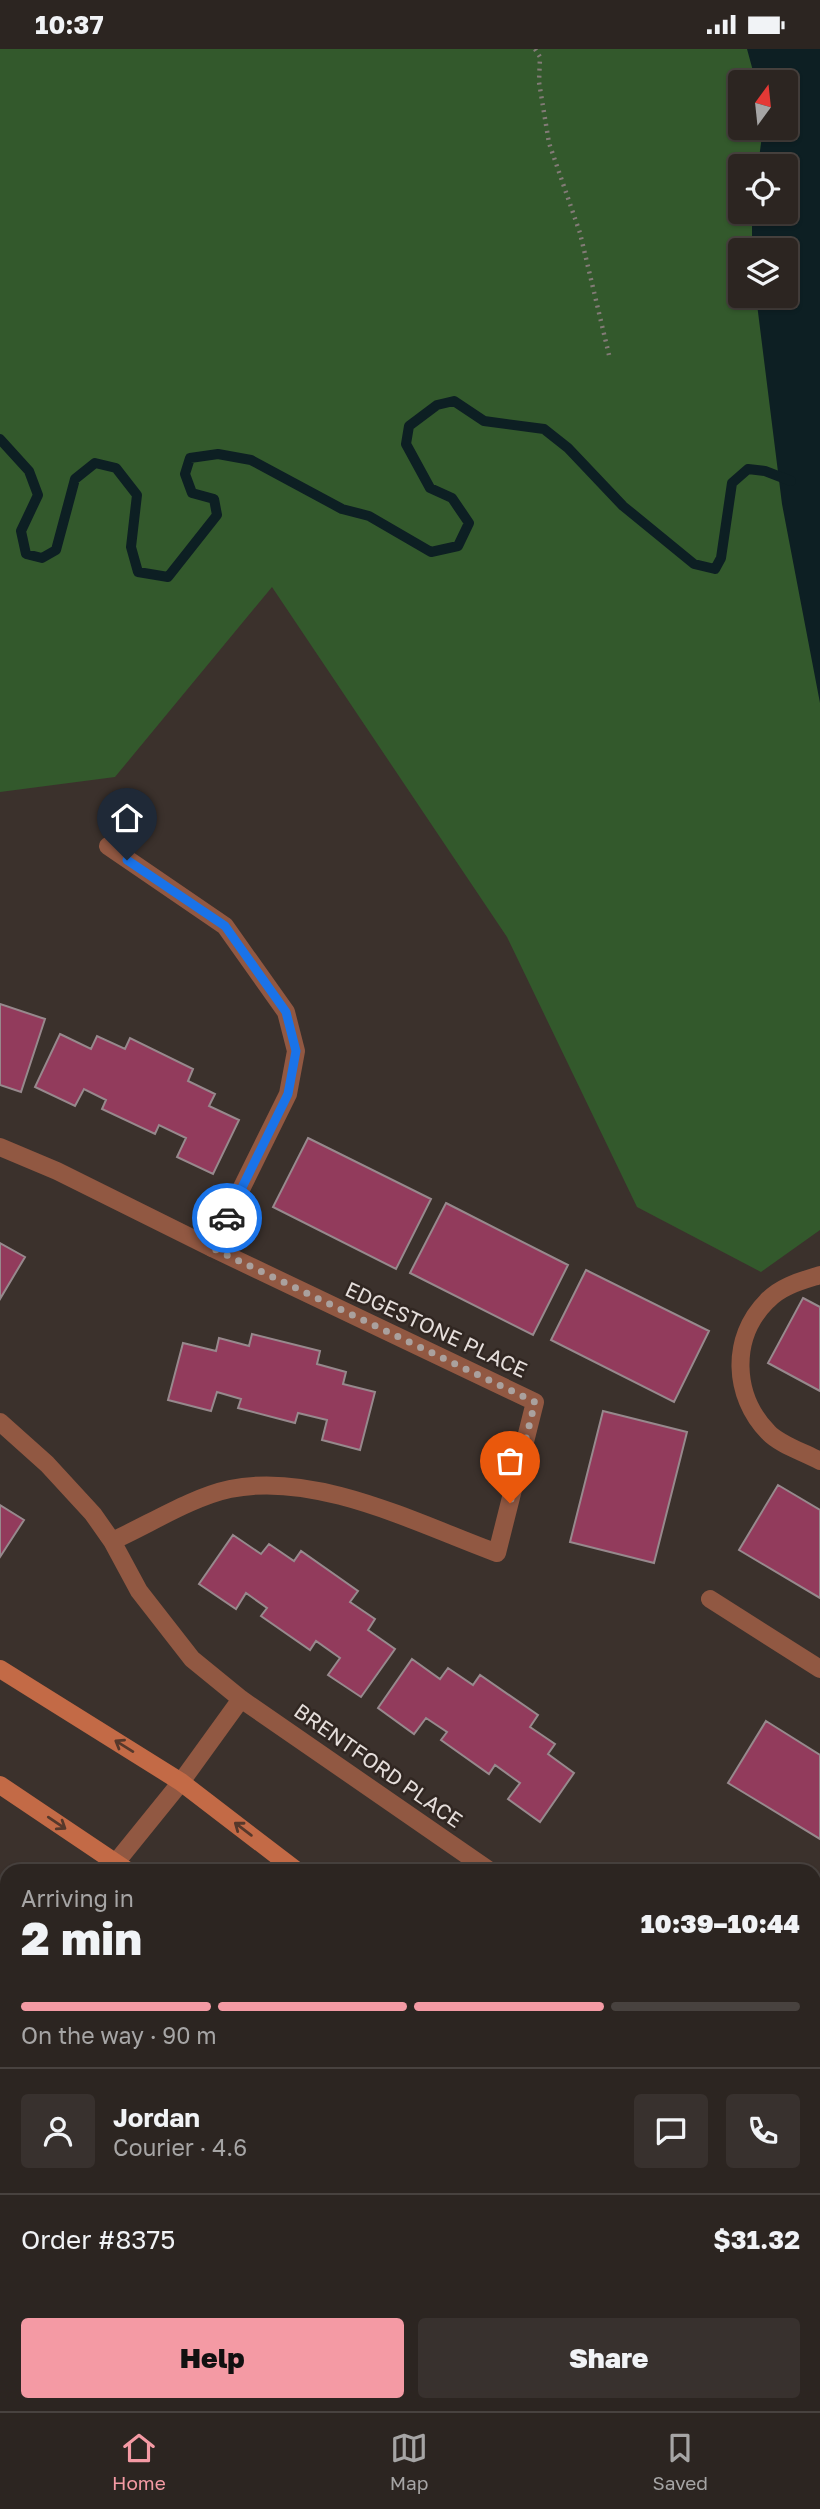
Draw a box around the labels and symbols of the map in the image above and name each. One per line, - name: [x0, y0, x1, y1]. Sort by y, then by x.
- north arrow: [728, 70, 798, 140]
- pin: [97, 788, 157, 860]
- courier: [192, 1183, 262, 1253]
- street label: EDGESTONE PLACE: [341, 1276, 531, 1383]
- pin: [480, 1431, 540, 1503]
- street label: BRENTFORD PLACE: [289, 1697, 468, 1833]
- one-way arrow: [114, 1738, 134, 1752]
- one-way arrow: [47, 1815, 66, 1830]
- one-way arrow: [234, 1822, 253, 1837]

